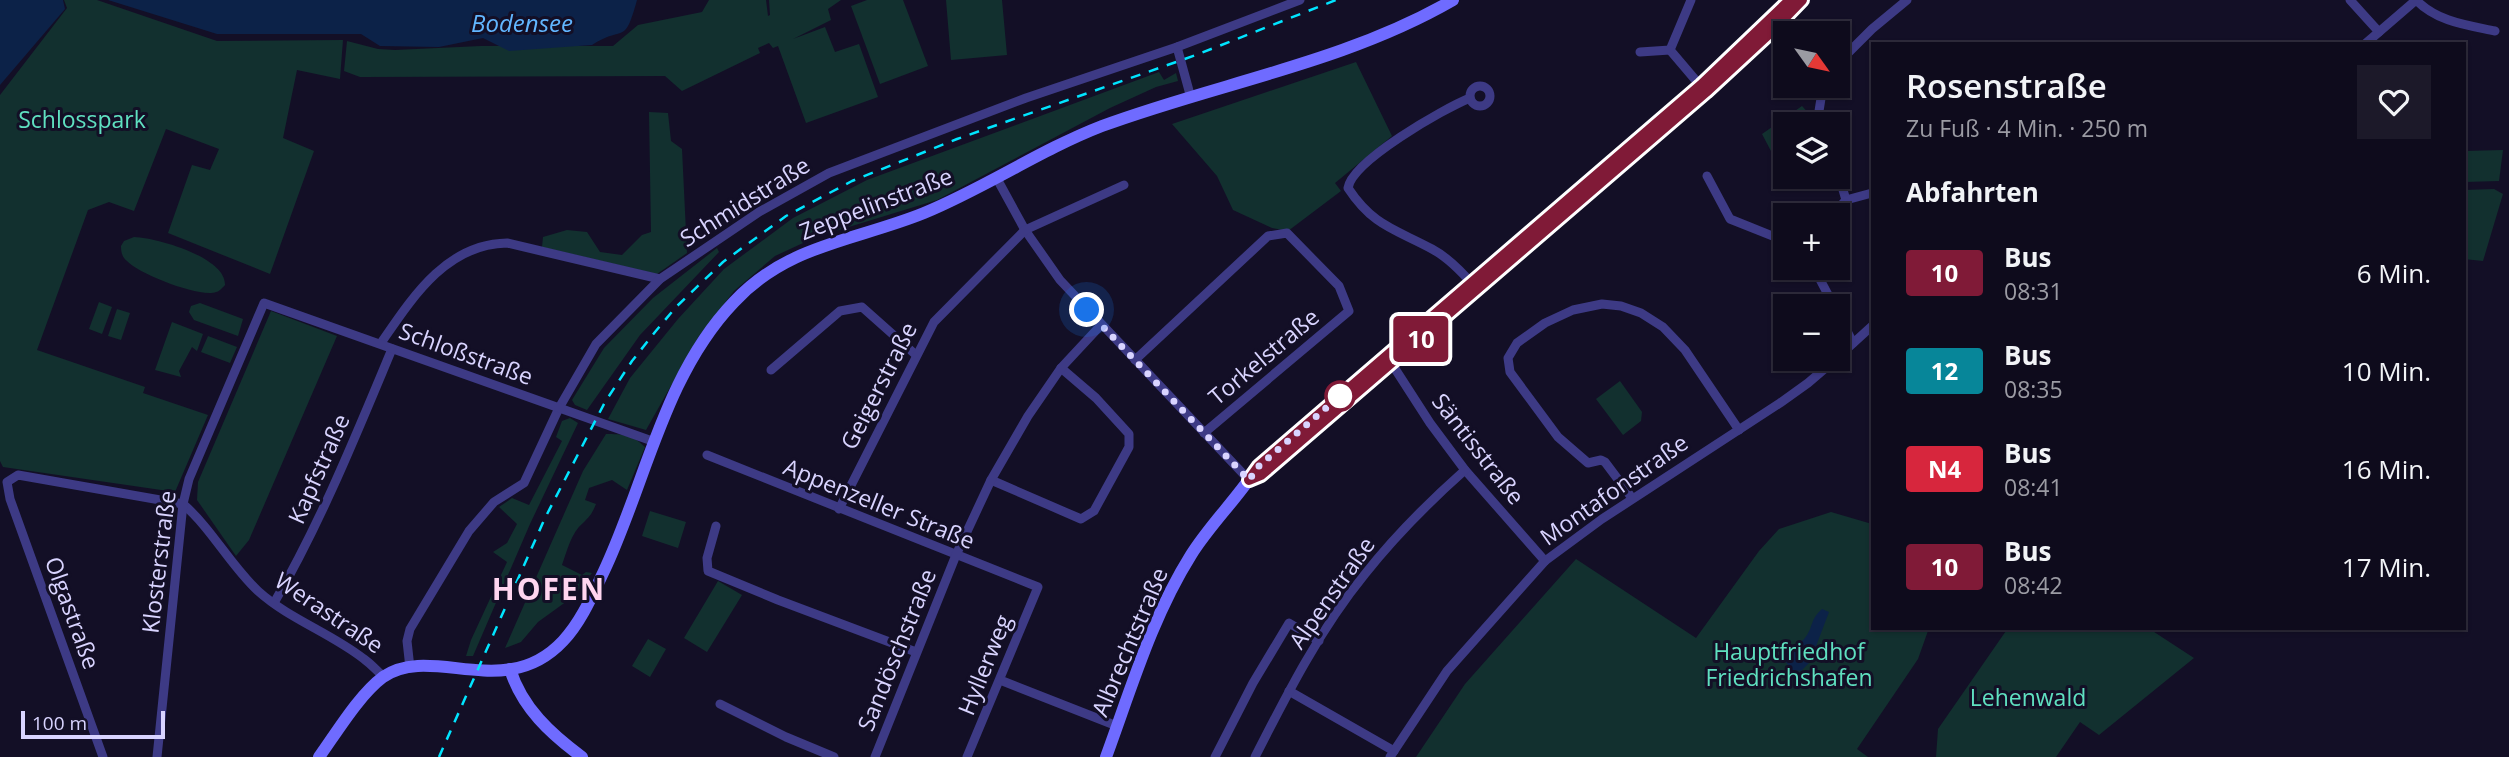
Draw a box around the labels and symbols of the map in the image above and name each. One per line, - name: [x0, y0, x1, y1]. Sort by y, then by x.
- water label: Bodensee: [471, 6, 573, 39]
- north arrow: [1773, 21, 1850, 98]
- park label: Schlosspark: [18, 103, 146, 135]
- street label: Schmidstraße: [673, 149, 815, 254]
- street label: Zeppelinstraße: [795, 159, 957, 247]
- your location: [1069, 292, 1104, 327]
- street label: Torkelstraße: [1201, 300, 1325, 412]
- street label: Schloßstraße: [395, 314, 538, 392]
- street label: Geigerstraße: [832, 316, 924, 455]
- line badge: 10: [1390, 316, 1452, 362]
- unlabelled marker: [1325, 381, 1355, 411]
- street label: Säntisstraße: [1425, 386, 1532, 511]
- street label: Kapfstraße: [280, 409, 357, 529]
- street label: Montafonstraße: [1533, 426, 1694, 552]
- street label: Appenzeller Straße: [779, 450, 980, 556]
- street label: Klosterstraße: [133, 489, 183, 635]
- street label: Alpenstraße: [1281, 530, 1382, 655]
- street label: Olgastraße: [38, 552, 108, 673]
- street label: Albrechtstraße: [1083, 562, 1175, 721]
- street label: Werastraße: [269, 564, 390, 660]
- street label: Sandöschstraße: [849, 564, 943, 735]
- district label: HOFEN: [492, 568, 606, 609]
- street label: Hyllerweg: [949, 609, 1019, 720]
- park label: Hauptfriedhof Friedrichshafen: [1706, 635, 1873, 693]
- park label: Lehenwald: [1970, 681, 2086, 713]
- scale bar: [21, 708, 164, 740]

